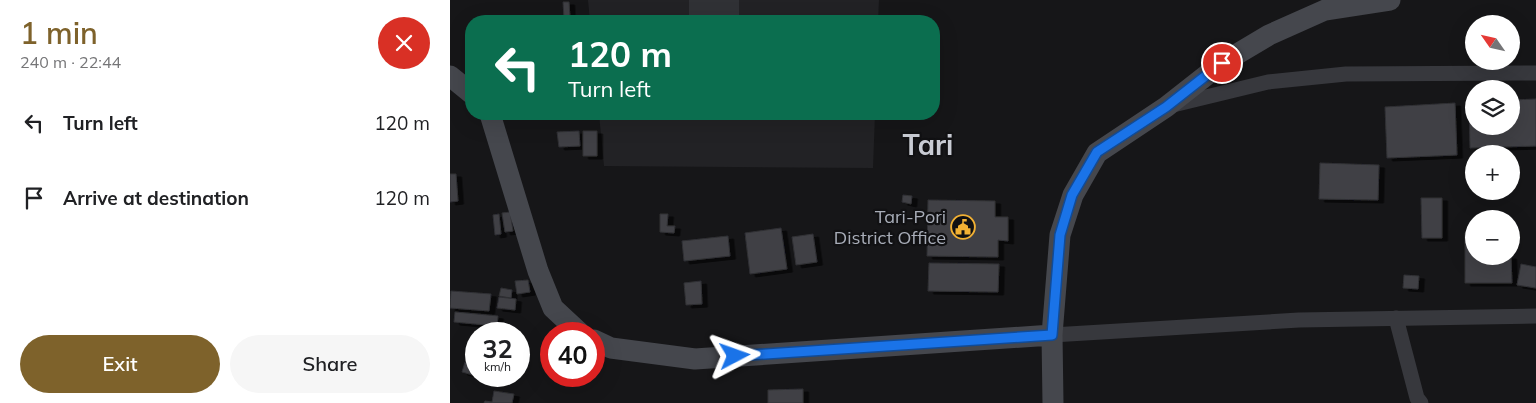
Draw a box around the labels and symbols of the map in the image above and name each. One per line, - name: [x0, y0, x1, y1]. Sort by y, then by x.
- north arrow: [1465, 15, 1520, 70]
- pin: [1201, 42, 1243, 84]
- district label: Tari: [903, 127, 953, 162]
- place label: Tari-Pori District Office: [834, 205, 946, 249]
- public building icon: Tari-Pori District Office: [950, 214, 976, 240]
- speed limit sign: 40: [540, 322, 605, 387]
- position arrow: [708, 329, 760, 381]

